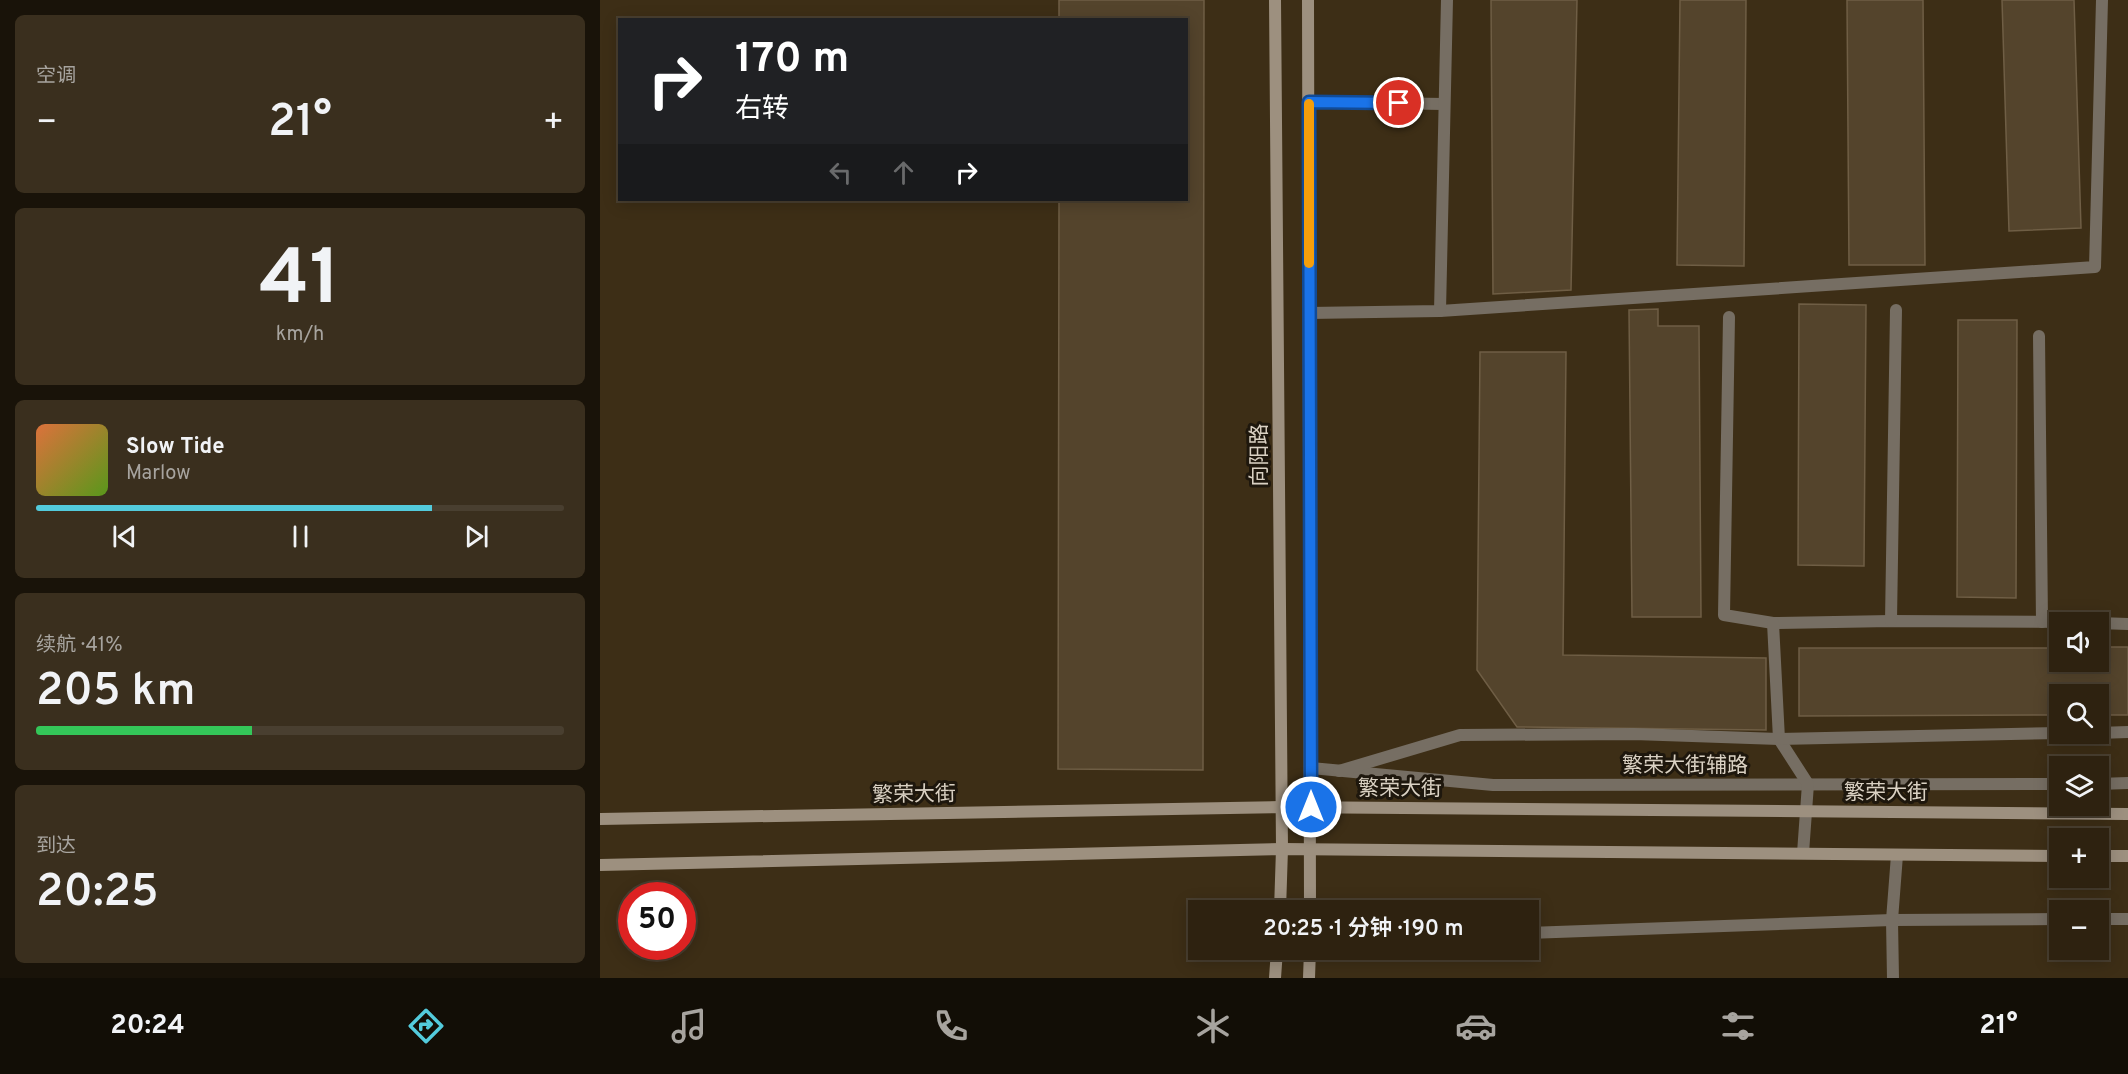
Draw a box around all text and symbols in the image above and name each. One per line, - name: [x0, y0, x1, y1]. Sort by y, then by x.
- text: 170 m: [735, 34, 849, 87]
- icon: right: [636, 42, 714, 120]
- text: 空调: [36, 64, 76, 90]
- pin: [1373, 77, 1424, 128]
- icon: arrive: [1382, 86, 1415, 119]
- text: 右转: [735, 93, 789, 127]
- text: 21°: [268, 95, 332, 152]
- text: −: [36, 103, 57, 145]
- text: +: [543, 103, 564, 145]
- icon: left: [824, 156, 857, 189]
- icon: ahead: [887, 156, 920, 189]
- icon: right: [950, 156, 983, 189]
- text: 41: [259, 233, 341, 332]
- text: km/h: [276, 322, 324, 348]
- street label: 向阳路: [1247, 424, 1274, 487]
- text: Slow Tide: [126, 434, 225, 461]
- text: Marlow: [126, 461, 190, 487]
- icon: previous: [108, 520, 141, 553]
- icon: pause: [284, 520, 317, 553]
- icon: next: [460, 520, 493, 553]
- map controls: [2049, 612, 2109, 960]
- button: sound: [2049, 612, 2109, 672]
- text: 续航 · 41%: [36, 633, 123, 659]
- text: 205 km: [36, 664, 195, 721]
- button: search: [2049, 684, 2109, 744]
- street label: 繁荣大街辅路: [1622, 753, 1748, 780]
- button: layers: [2049, 756, 2109, 816]
- position arrow: [1279, 775, 1343, 839]
- street label: 繁荣大街: [1358, 776, 1442, 803]
- street label: 繁荣大街: [1844, 780, 1928, 807]
- street label: 繁荣大街: [872, 781, 956, 810]
- button: +: [2049, 828, 2109, 888]
- text: 到达: [36, 834, 76, 860]
- text: 20:25: [36, 865, 159, 922]
- speed limit sign: 50: [618, 882, 696, 960]
- button: −: [2049, 900, 2109, 960]
- text: 20:25 · 1 分钟 · 190 m: [1263, 916, 1464, 943]
- icon: directions: [405, 1005, 447, 1047]
- icon: music: [668, 1005, 710, 1047]
- icon: phone: [930, 1005, 972, 1047]
- icon: climate: [1192, 1005, 1234, 1047]
- icon: car: [1455, 1005, 1497, 1047]
- icon: filters: [1717, 1005, 1759, 1047]
- text: 20:24: [110, 1009, 185, 1043]
- text: 21°: [1979, 1009, 2018, 1043]

